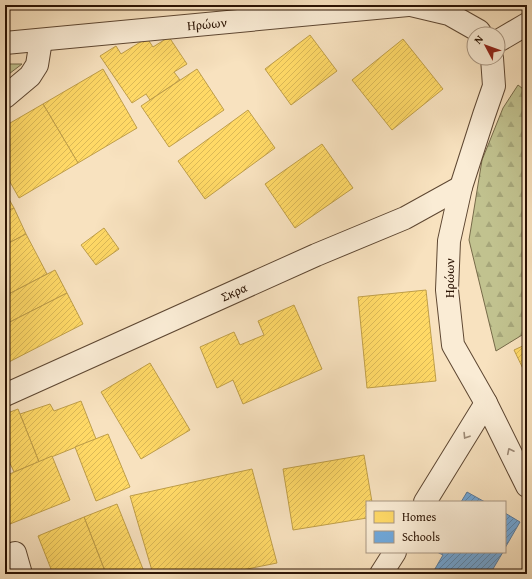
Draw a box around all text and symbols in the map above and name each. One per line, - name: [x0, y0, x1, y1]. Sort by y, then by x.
- street label: Ηρώων: [186, 13, 228, 35]
- north arrow: [466, 26, 506, 66]
- text: N: [470, 31, 487, 47]
- street label: Ηρώων: [440, 258, 459, 298]
- street label: Σκρα: [218, 278, 250, 306]
- one-way arrow: [463, 432, 471, 439]
- one-way arrow: [507, 448, 515, 455]
- legend: [366, 501, 506, 553]
- text: Homes: [402, 508, 437, 525]
- text: Schools: [402, 528, 440, 545]

